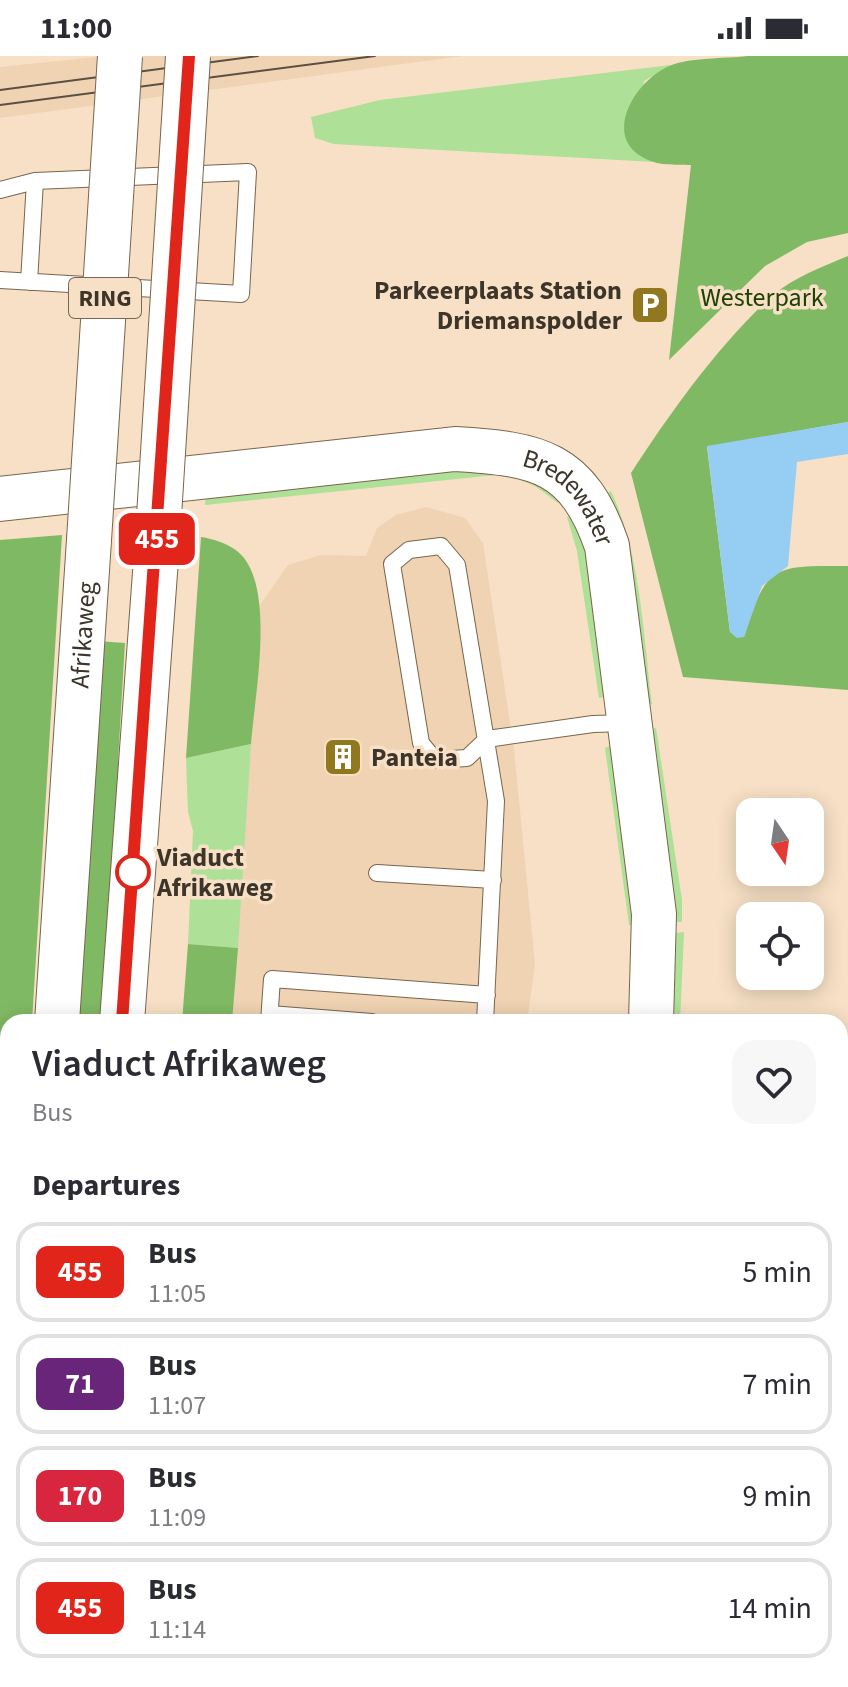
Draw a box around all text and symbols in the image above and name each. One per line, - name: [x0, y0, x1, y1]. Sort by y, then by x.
- text: 11:00: [40, 7, 112, 50]
- place label: Parkeerplaats Station Driemanspolder: [374, 272, 623, 339]
- road number: RING: [69, 278, 141, 318]
- park label: Westerpark: [700, 279, 824, 316]
- parking icon: Parkeerplaats Station Driemanspolder: [629, 284, 671, 326]
- street label: Bredewater: [518, 439, 624, 551]
- line badge: 455: [111, 513, 203, 565]
- text: 455: [135, 519, 179, 559]
- street label: Afrikaweg: [61, 580, 105, 689]
- building icon: Panteia: [322, 736, 364, 778]
- place label: Panteia: [371, 739, 458, 776]
- north arrow: [736, 798, 824, 886]
- map controls: [736, 798, 824, 990]
- place label: Viaduct Afrikaweg: [156, 839, 273, 906]
- marker: Viaduct Afrikaweg: [116, 855, 150, 889]
- button: locate: [736, 902, 824, 990]
- text: Viaduct Afrikaweg: [32, 1037, 326, 1091]
- button: heart: [732, 1040, 816, 1124]
- text: Bus: [32, 1094, 72, 1131]
- text: Departures: [32, 1164, 180, 1207]
- text: Bus: [148, 1232, 196, 1275]
- text: 5 min: [742, 1251, 812, 1294]
- text: 455: [58, 1252, 102, 1292]
- text: 11:05: [148, 1275, 206, 1312]
- text: Bus: [148, 1344, 196, 1387]
- text: 7 min: [742, 1363, 812, 1406]
- text: 71: [65, 1364, 95, 1404]
- text: 11:07: [148, 1387, 206, 1424]
- text: Bus: [148, 1456, 196, 1499]
- text: 9 min: [742, 1475, 812, 1518]
- text: 170: [58, 1476, 102, 1516]
- text: 11:09: [148, 1499, 206, 1536]
- text: Bus: [148, 1568, 196, 1611]
- text: 14 min: [728, 1587, 812, 1630]
- text: 455: [58, 1588, 102, 1628]
- text: 11:14: [148, 1611, 206, 1648]

